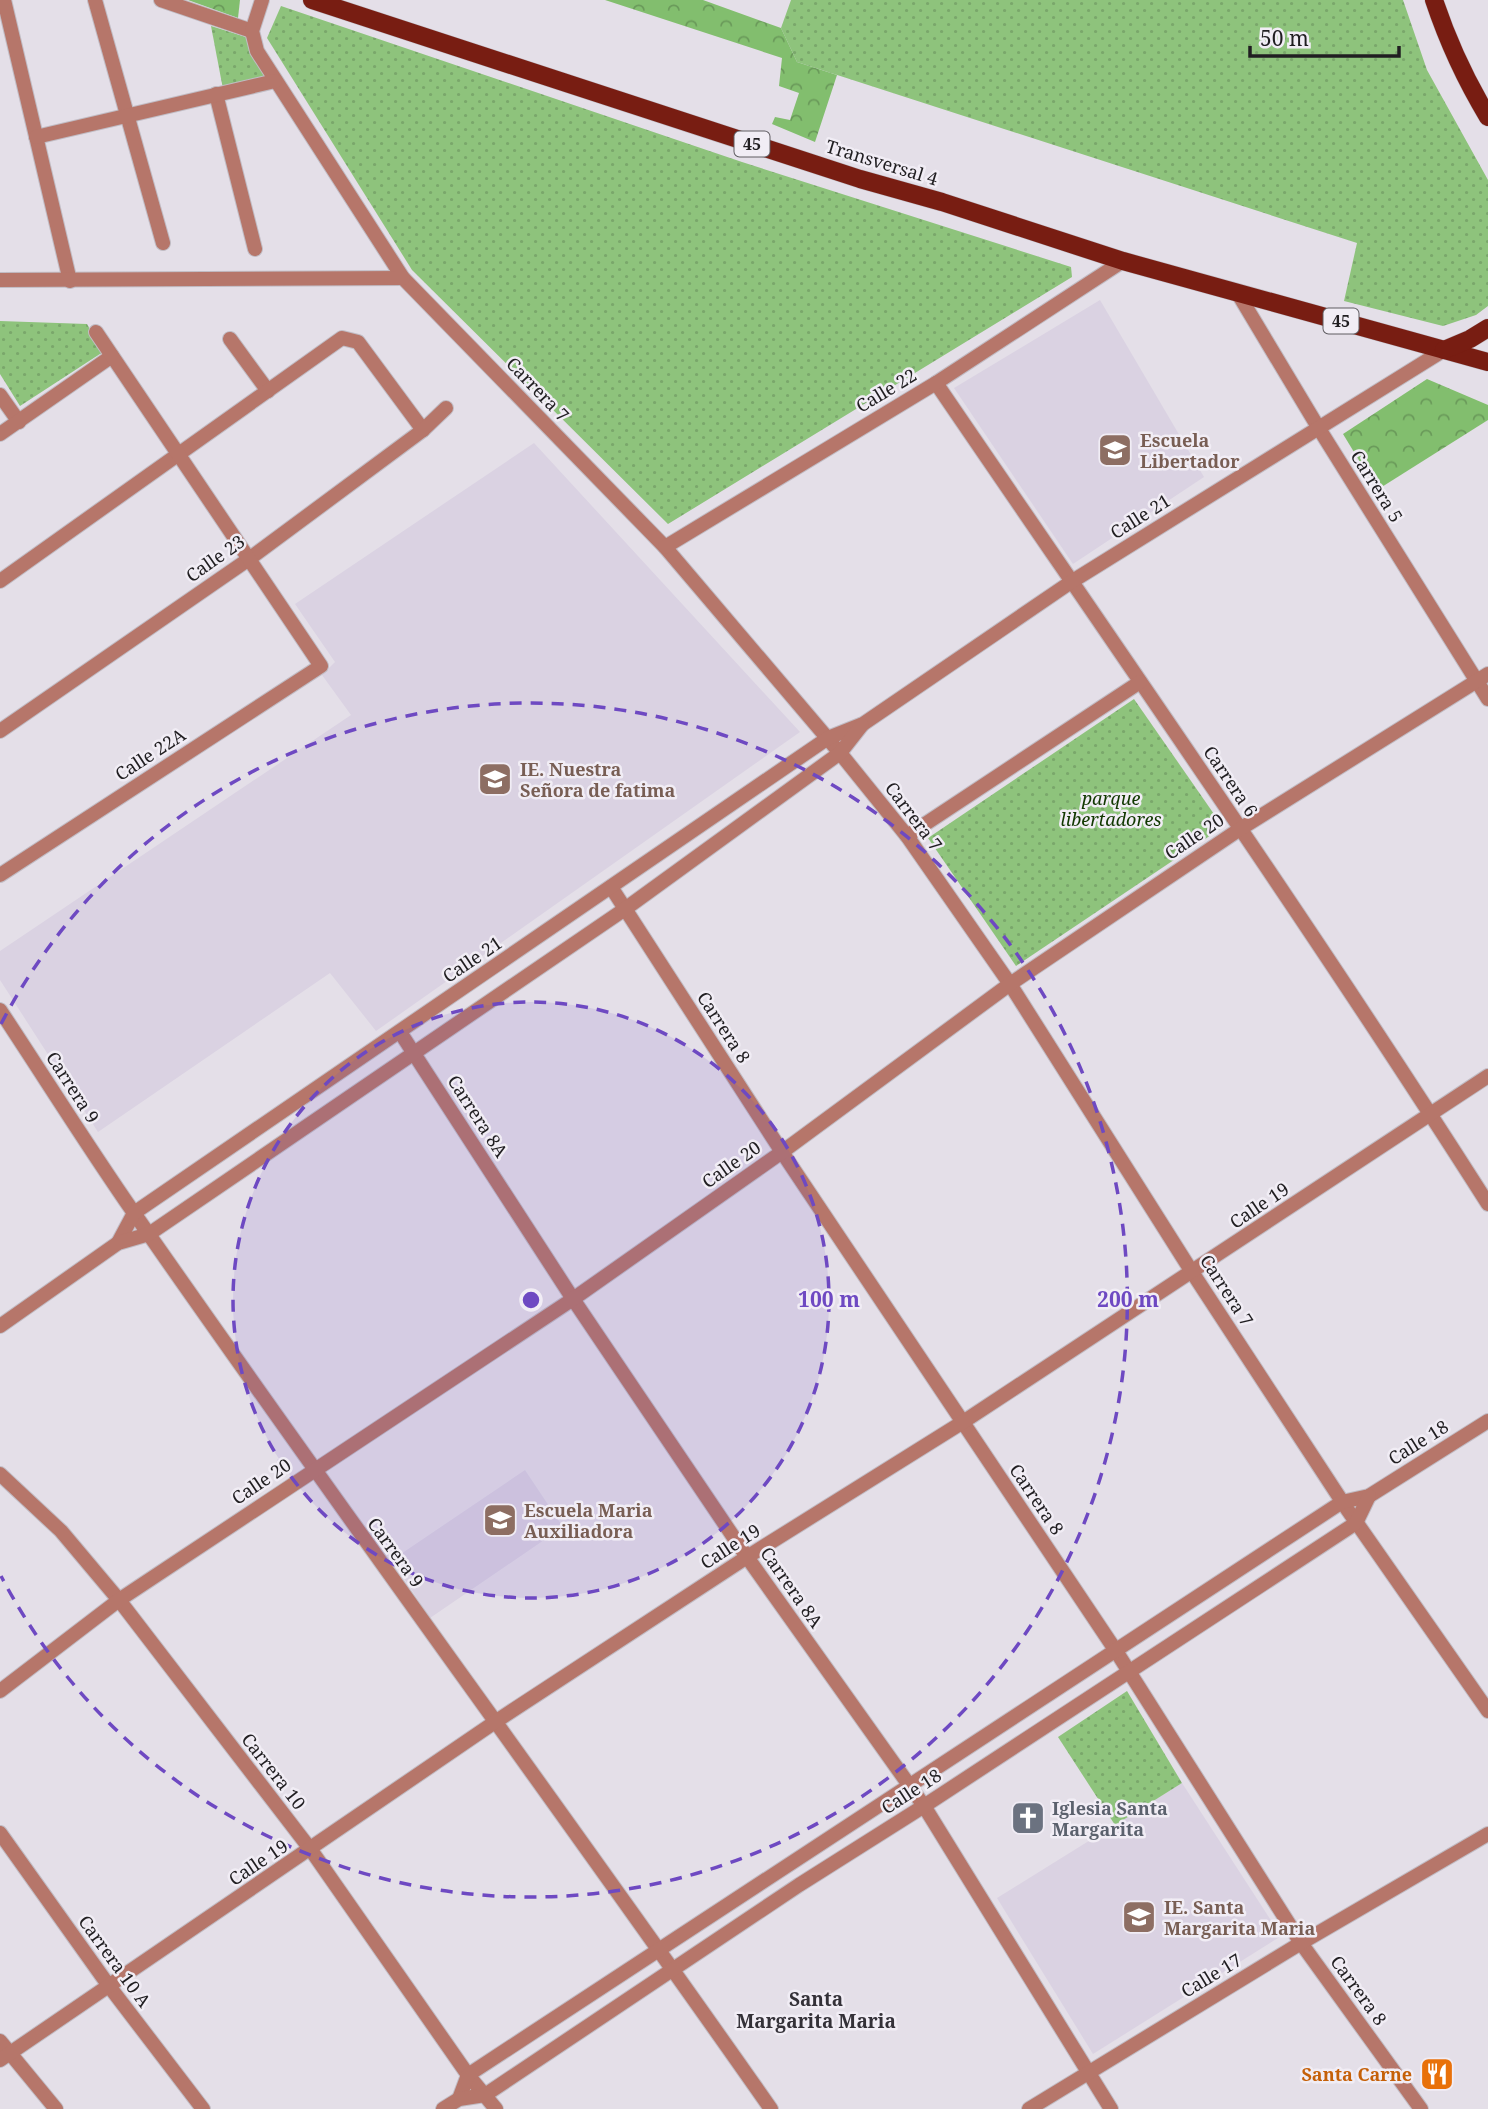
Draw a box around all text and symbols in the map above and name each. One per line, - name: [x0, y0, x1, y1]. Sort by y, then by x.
- scale bar: [1250, 14, 1399, 58]
- text: 50 m: [1260, 24, 1309, 52]
- road number: 45: [734, 132, 770, 156]
- street label: Transversal 4: [823, 134, 941, 190]
- road number: 45: [1324, 308, 1358, 334]
- street label: Carrera 7: [501, 352, 575, 426]
- street label: Calle 22: [851, 363, 921, 417]
- place label: Escuela Libertador: [1140, 428, 1240, 473]
- school or university icon: Escuela Libertador: [1096, 431, 1134, 469]
- street label: Carrera 5: [1345, 445, 1409, 527]
- street label: Calle 21: [1105, 488, 1175, 544]
- street label: Calle 23: [181, 529, 249, 587]
- street label: Calle 22A: [110, 722, 190, 786]
- street label: Carrera 6: [1198, 741, 1264, 821]
- place label: IE. Nuestra Señora de fatima: [520, 757, 675, 802]
- school or university icon: IE. Nuestra Señora de fatima: [476, 760, 514, 798]
- street label: Carrera 7: [880, 777, 948, 855]
- park label: parque libertadores: [1060, 786, 1162, 831]
- street label: Calle 20: [1160, 807, 1228, 865]
- street label: Calle 21: [438, 930, 506, 988]
- street label: Carrera 8: [692, 987, 756, 1067]
- street label: Carrera 9: [41, 1047, 105, 1127]
- street label: Carrera 8A: [442, 1070, 514, 1162]
- street label: Calle 20: [697, 1135, 765, 1193]
- street label: Calle 19: [1225, 1176, 1293, 1234]
- street label: Carrera 7: [1195, 1250, 1259, 1330]
- text: 100 m: [798, 1285, 860, 1313]
- text: 200 m: [1097, 1285, 1159, 1313]
- centre of rings: [519, 1288, 543, 1312]
- street label: Calle 18: [1383, 1414, 1453, 1470]
- street label: Calle 20: [227, 1452, 295, 1510]
- street label: Carrera 8: [1004, 1459, 1070, 1539]
- place label: Escuela Maria Auxiliadora: [524, 1498, 653, 1543]
- school or university icon: Escuela Maria Auxiliadora: [481, 1501, 519, 1539]
- street label: Carrera 9: [363, 1512, 429, 1592]
- street label: Calle 19: [695, 1518, 765, 1574]
- street label: Carrera 8A: [755, 1542, 829, 1632]
- street label: Carrera 10: [237, 1728, 311, 1814]
- street label: Calle 18: [876, 1763, 946, 1819]
- place label: Iglesia Santa Margarita: [1052, 1796, 1168, 1841]
- church icon: Iglesia Santa Margarita: [1009, 1799, 1047, 1837]
- street label: Calle 19: [224, 1833, 292, 1891]
- place label: IE. Santa Margarita Maria: [1164, 1895, 1315, 1940]
- school or university icon: IE. Santa Margarita Maria: [1120, 1898, 1158, 1936]
- street label: Carrera 10 A: [73, 1910, 157, 2012]
- street label: Calle 17: [1176, 1948, 1246, 2002]
- street label: Carrera 8: [1326, 1950, 1392, 2030]
- district label: Santa Margarita Maria: [736, 1986, 896, 2034]
- restaurant icon: Santa Carne: [1418, 2055, 1456, 2093]
- place label: Santa Carne: [1301, 2062, 1412, 2086]

